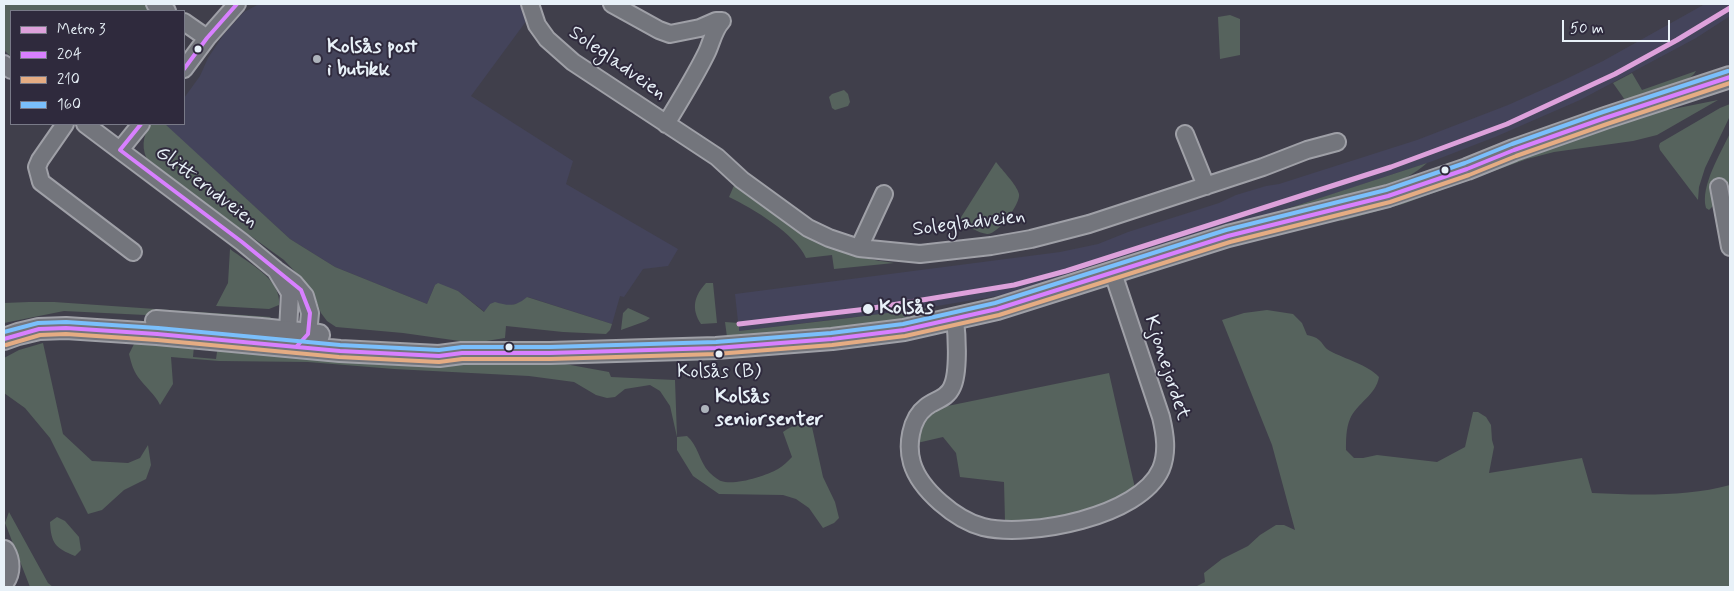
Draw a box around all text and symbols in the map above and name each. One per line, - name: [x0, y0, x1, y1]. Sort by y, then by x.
- legend: [10, 10, 185, 125]
- scale bar: [1564, 10, 1672, 42]
- text: 50 m: [1570, 19, 1604, 39]
- text: Metro 3: [57, 20, 106, 40]
- street label: Solegladveien: [564, 22, 670, 106]
- place label: Kolsås post i butikk: [327, 36, 417, 83]
- unlabelled marker: [193, 44, 203, 54]
- text: 204: [57, 45, 82, 65]
- marker: Kolsås post i butikk: [311, 53, 323, 65]
- text: 210: [57, 70, 80, 90]
- text: 160: [57, 95, 81, 115]
- street label: Glitterudveien: [150, 142, 262, 234]
- unlabelled marker: [1440, 165, 1450, 175]
- street label: Solegladveien: [911, 205, 1027, 243]
- place label: Kolsås: [879, 297, 933, 321]
- marker: Kolsås: [861, 302, 875, 316]
- street label: Kjonejordet: [1138, 313, 1194, 423]
- unlabelled marker: [504, 342, 514, 352]
- marker: Kolsås (B): [714, 349, 724, 359]
- place label: Kolsås (B): [677, 362, 761, 384]
- place label: Kolsås seniorsenter: [715, 386, 823, 433]
- marker: Kolsås seniorsenter: [699, 403, 711, 415]

